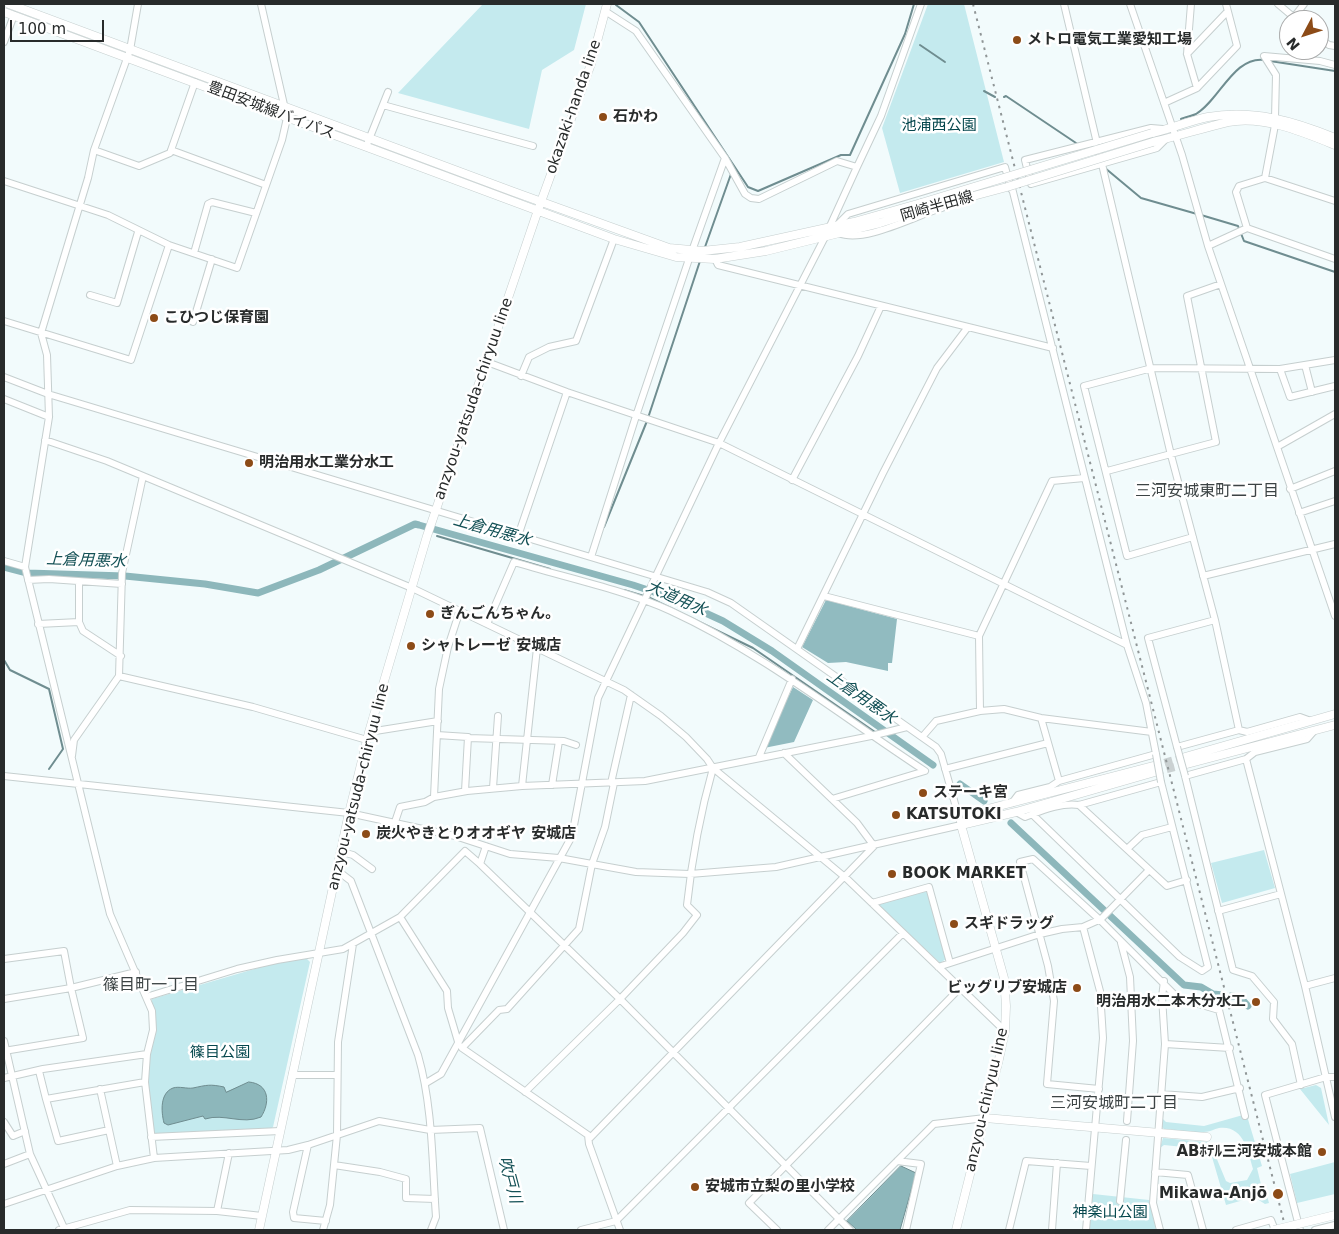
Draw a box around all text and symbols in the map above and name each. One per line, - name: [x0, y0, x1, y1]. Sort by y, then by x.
- scale bar: [12, 10, 106, 42]
- north arrow: [1279, 10, 1329, 60]
- text: 100 m: [18, 20, 66, 38]
- place label: メトロ電気工業愛知工場: [1027, 31, 1192, 49]
- marker: メトロ電気工業愛知工場: [1011, 34, 1023, 46]
- text: N: [1283, 34, 1303, 54]
- street label: okazaki-handa line: [543, 37, 605, 177]
- street label: 豊田安城線バイパス: [205, 78, 337, 144]
- place label: 石かわ: [613, 108, 658, 126]
- marker: 石かわ: [597, 111, 609, 123]
- park label: 池浦西公園: [902, 117, 976, 135]
- street label: 岡崎半田線: [898, 188, 976, 226]
- street label: anzyou-yatsuda-chiryuu line: [431, 296, 517, 502]
- place label: こひつじ保育園: [164, 309, 269, 327]
- marker: こひつじ保育園: [148, 312, 160, 324]
- place label: 明治用水工業分水工: [259, 454, 394, 472]
- marker: 明治用水工業分水工: [243, 457, 255, 469]
- district label: 三河安城東町二丁目: [1135, 482, 1279, 502]
- water label: 上倉用悪水: [451, 511, 533, 551]
- water label: 上倉用悪水: [46, 550, 126, 572]
- water label: 大道用水: [643, 577, 709, 621]
- place label: ぎんごんちゃん。: [440, 605, 560, 623]
- marker: ぎんごんちゃん。: [424, 608, 436, 620]
- place label: シャトレーゼ 安城店: [421, 637, 561, 655]
- marker: シャトレーゼ 安城店: [405, 640, 417, 652]
- water label: 上倉用悪水: [823, 667, 899, 729]
- street label: anzyou-yatsuda-chiryuu line: [325, 682, 393, 892]
- place label: ステーキ宮: [933, 784, 1008, 802]
- marker: ステーキ宮: [917, 787, 929, 799]
- place label: KATSUTOKI: [906, 806, 1001, 824]
- marker: KATSUTOKI: [890, 809, 902, 821]
- place label: 炭火やきとりオオギヤ 安城店: [376, 825, 576, 843]
- marker: 炭火やきとりオオギヤ 安城店: [360, 828, 372, 840]
- place label: BOOK MARKET: [902, 865, 1026, 883]
- marker: BOOK MARKET: [886, 868, 898, 880]
- place label: スギドラッグ: [964, 915, 1054, 933]
- marker: スギドラッグ: [948, 918, 960, 930]
- district label: 篠目町一丁目: [103, 976, 199, 996]
- place label: ビッグリブ安城店: [947, 979, 1067, 997]
- marker: ビッグリブ安城店: [1071, 982, 1083, 994]
- place label: 明治用水二本木分水工: [1096, 993, 1246, 1011]
- marker: 明治用水二本木分水工: [1250, 996, 1262, 1008]
- street label: anzyou-chiryuu line: [962, 1026, 1012, 1174]
- park label: 篠目公園: [190, 1044, 250, 1062]
- district label: 三河安城町二丁目: [1050, 1094, 1178, 1114]
- place label: ABﾎﾃﾙ三河安城本館: [1176, 1143, 1312, 1161]
- marker: ABﾎﾃﾙ三河安城本館: [1316, 1146, 1328, 1158]
- water label: 吹戸川: [494, 1154, 524, 1206]
- place label: 安城市立梨の里小学校: [705, 1178, 855, 1196]
- marker: 安城市立梨の里小学校: [689, 1181, 701, 1193]
- place label: Mikawa-Anjō: [1159, 1185, 1267, 1203]
- marker: Mikawa-Anjō: [1271, 1187, 1285, 1201]
- park label: 神楽山公園: [1073, 1204, 1147, 1222]

